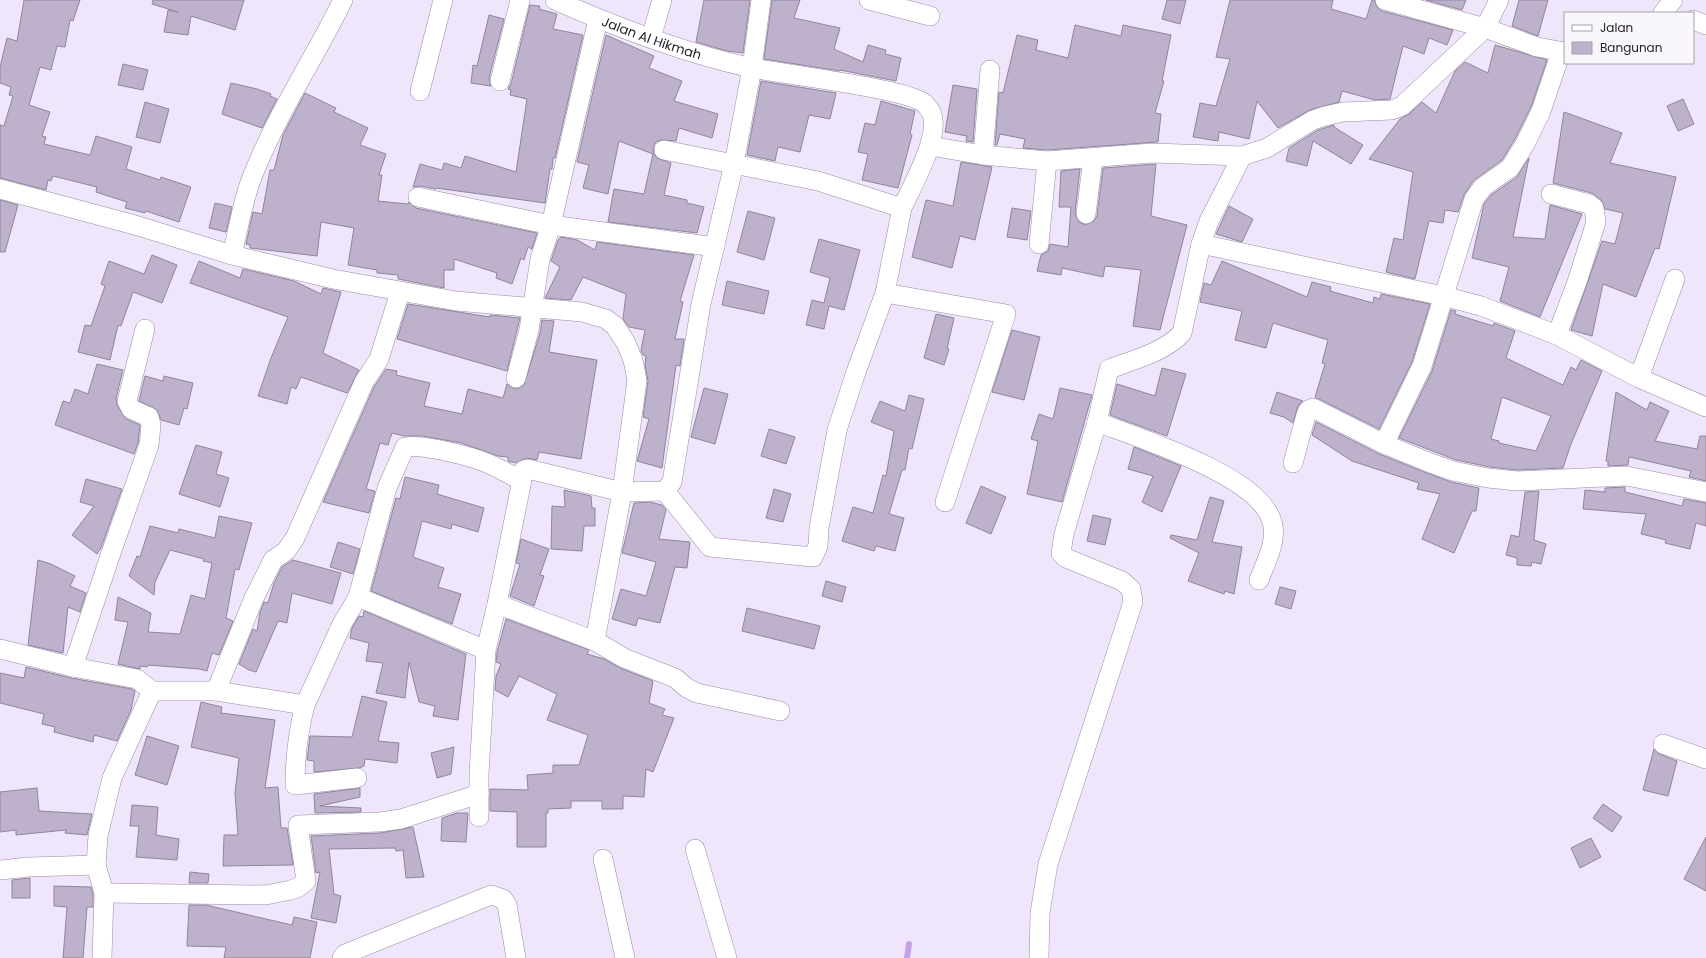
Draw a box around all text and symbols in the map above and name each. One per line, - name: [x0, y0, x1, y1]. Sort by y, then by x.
- street label: Jalan Al Hikmah: [599, 11, 704, 64]
- legend: [1564, 12, 1694, 64]
- text: Jalan: [1600, 19, 1633, 36]
- text: Bangunan: [1600, 39, 1662, 56]

